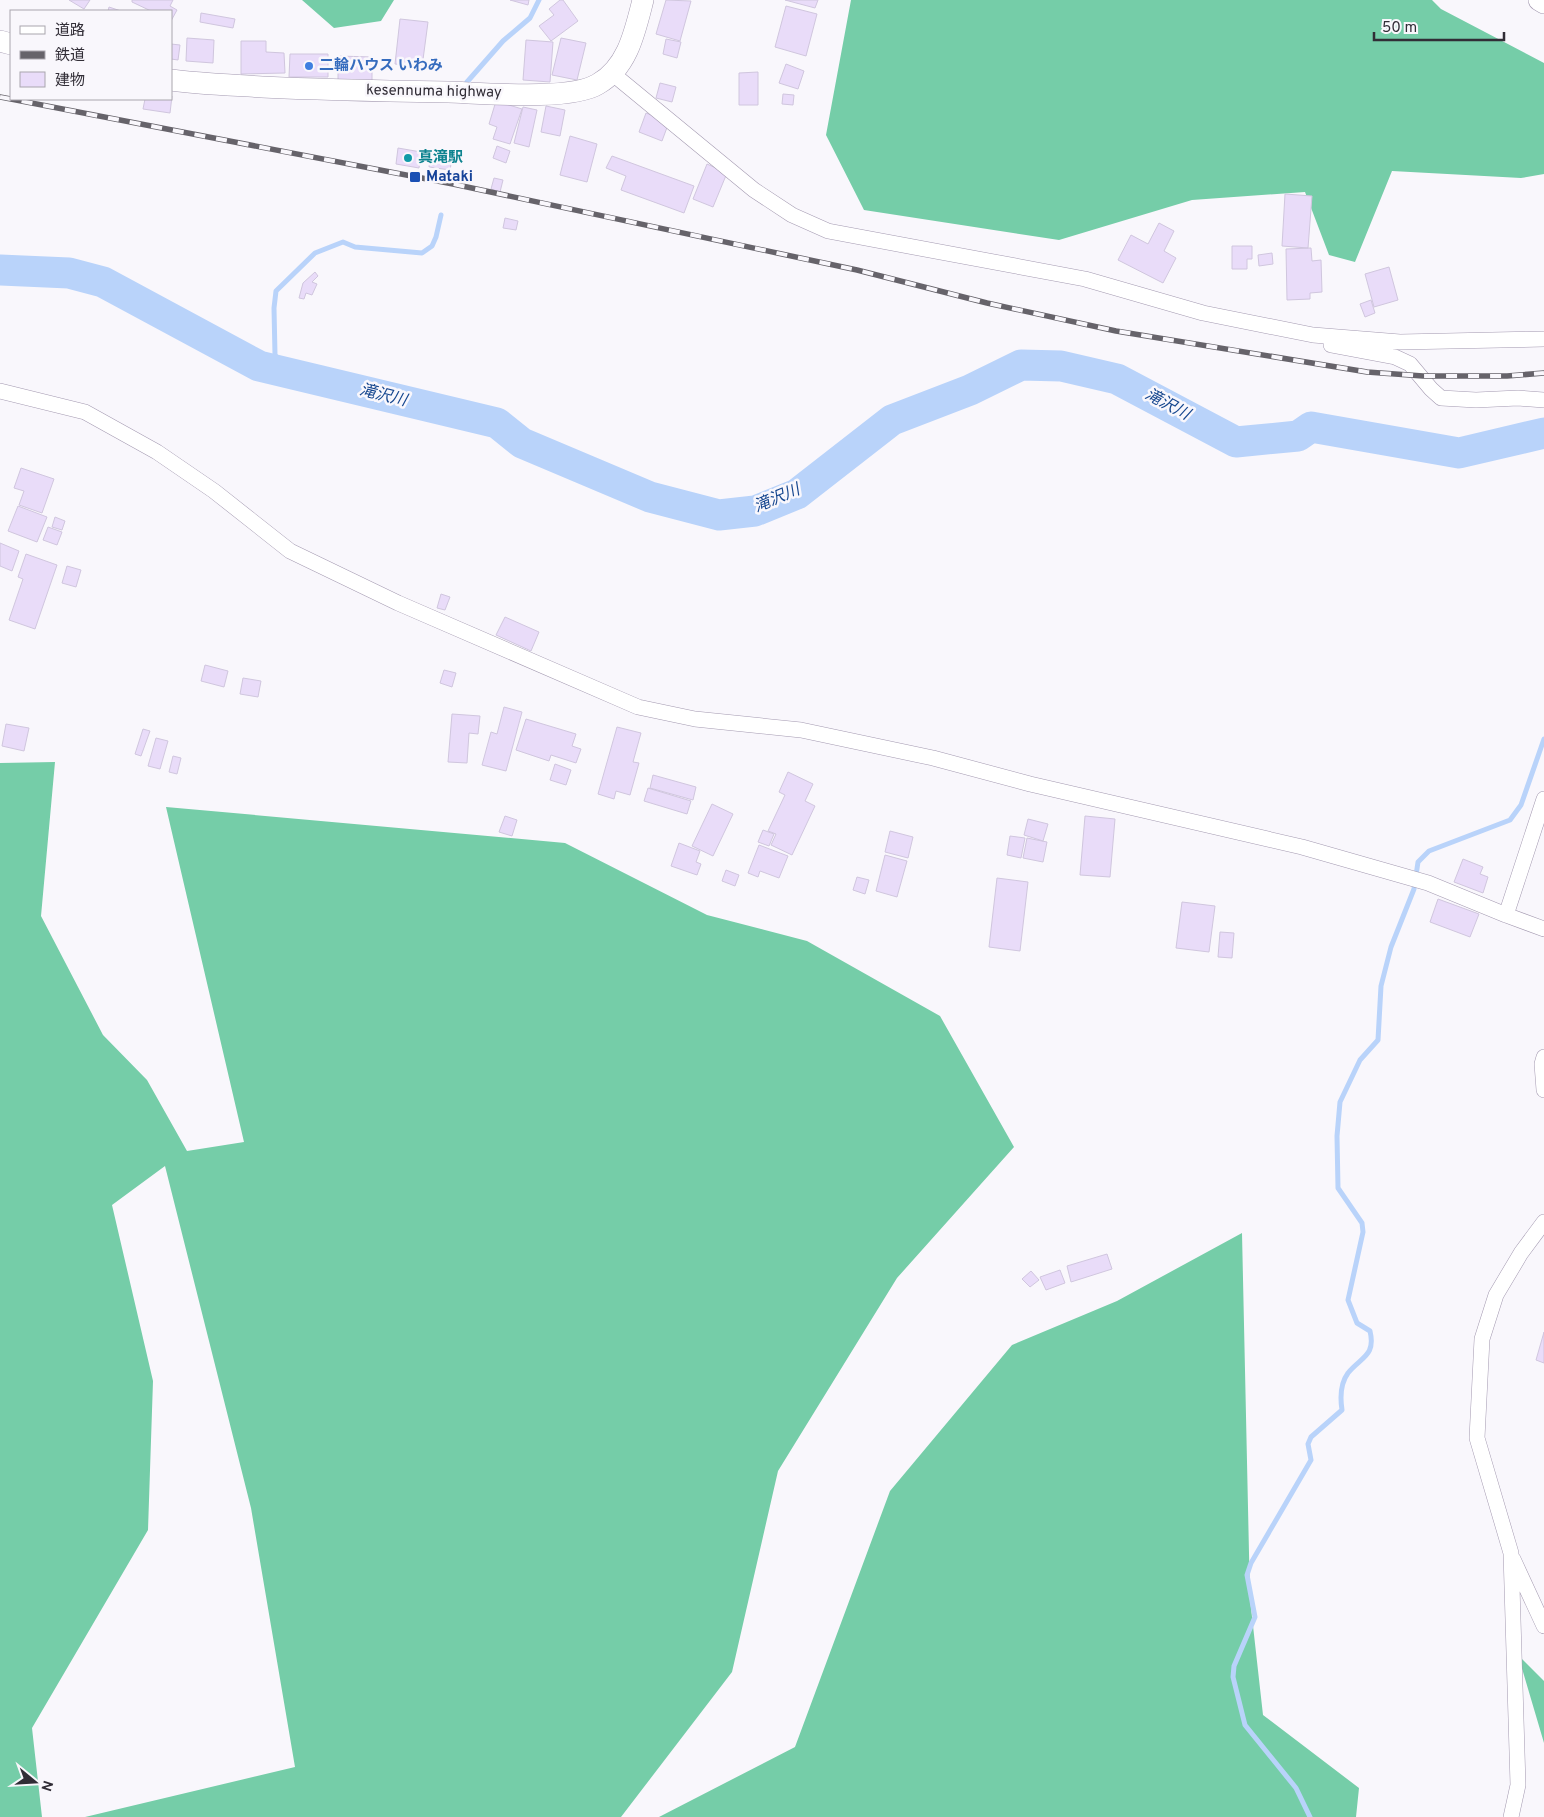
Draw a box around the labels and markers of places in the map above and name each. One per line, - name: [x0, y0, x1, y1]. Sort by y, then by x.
- place label: 二輪ハウス いわみ: [319, 56, 443, 76]
- marker: 二輪ハウス いわみ: [303, 60, 315, 72]
- place label: 真滝駅: [418, 149, 463, 168]
- marker: 真滝駅: [402, 152, 414, 164]
- place label: Mataki: [426, 168, 473, 187]
- marker: Mataki: [408, 170, 422, 184]

